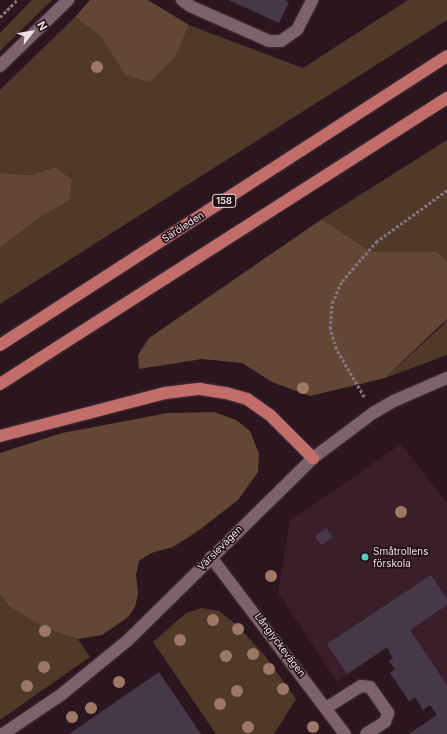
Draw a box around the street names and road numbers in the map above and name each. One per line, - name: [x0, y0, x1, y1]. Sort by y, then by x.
- road number: 158: [212, 194, 236, 208]
- street label: Säröleden: [160, 209, 206, 245]
- street label: Värslevägen: [195, 523, 245, 573]
- street label: Långlyckevägen: [252, 611, 308, 679]

